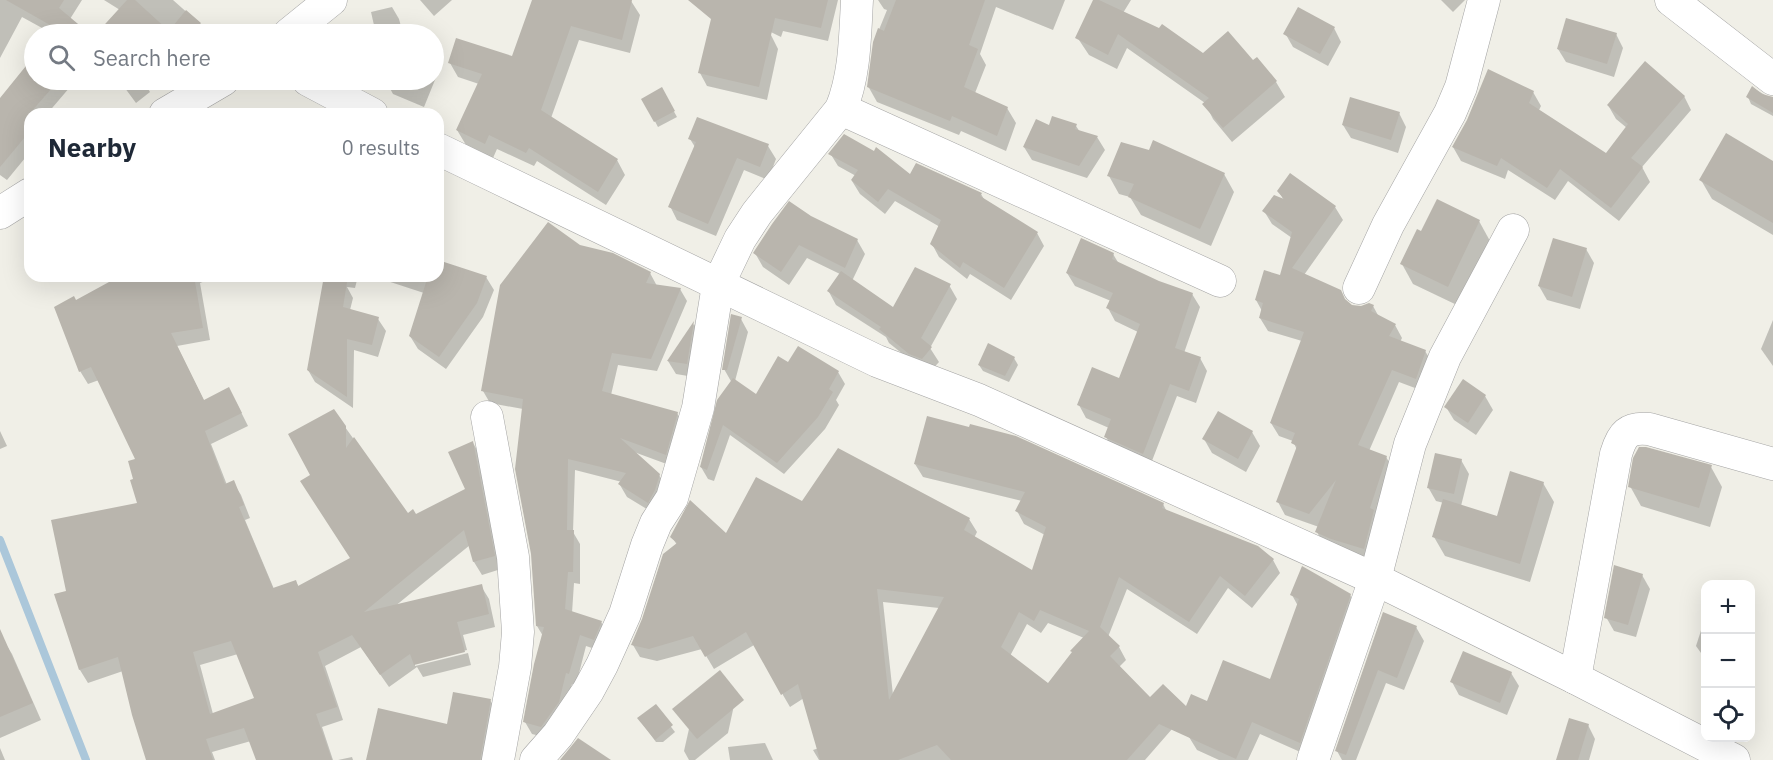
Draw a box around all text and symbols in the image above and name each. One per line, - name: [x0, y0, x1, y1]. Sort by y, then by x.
- search box: [24, 24, 444, 90]
- icon: search: [45, 41, 78, 74]
- text: Search here: [93, 43, 211, 72]
- text: Nearby: [48, 130, 136, 164]
- text: 0 results: [342, 134, 420, 161]
- map controls: [1701, 580, 1755, 742]
- button: +: [1701, 580, 1755, 634]
- button: −: [1701, 634, 1755, 688]
- button: locate: [1701, 688, 1755, 742]

